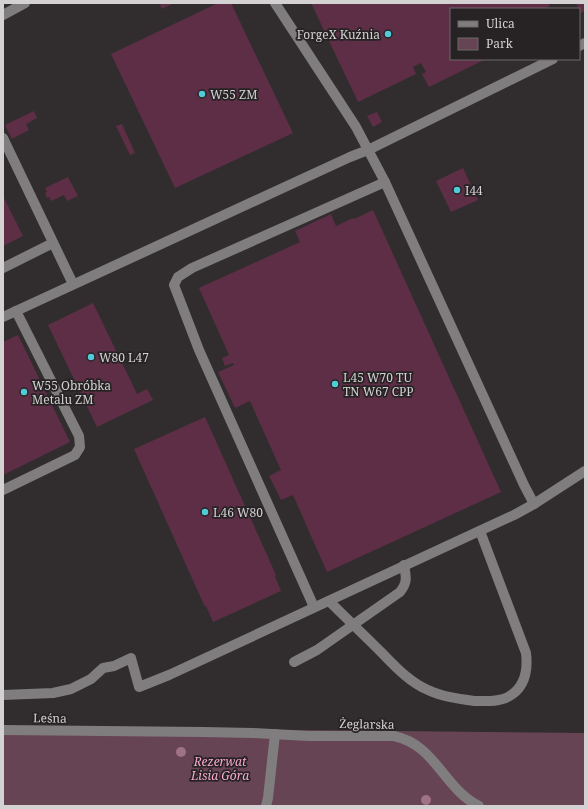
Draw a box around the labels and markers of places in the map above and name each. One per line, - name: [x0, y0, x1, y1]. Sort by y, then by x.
- place label: ForgeX Kuźnia: [297, 26, 380, 43]
- marker: ForgeX Kuźnia: [383, 29, 393, 39]
- place label: W55 ZM: [210, 86, 257, 103]
- marker: W55 ZM: [197, 89, 207, 99]
- place label: I44: [465, 182, 483, 199]
- marker: I44: [452, 185, 462, 195]
- place label: W80 L47: [99, 349, 149, 366]
- marker: W80 L47: [86, 352, 96, 362]
- place label: L45 W70 TU TN W67 CPP: [343, 369, 414, 400]
- place label: W55 Obróbka Metalu ZM: [32, 377, 111, 408]
- marker: L45 W70 TU TN W67 CPP: [330, 379, 340, 389]
- marker: W55 Obróbka Metalu ZM: [19, 387, 29, 397]
- place label: L46 W80: [213, 504, 263, 521]
- marker: L46 W80: [200, 507, 210, 517]

